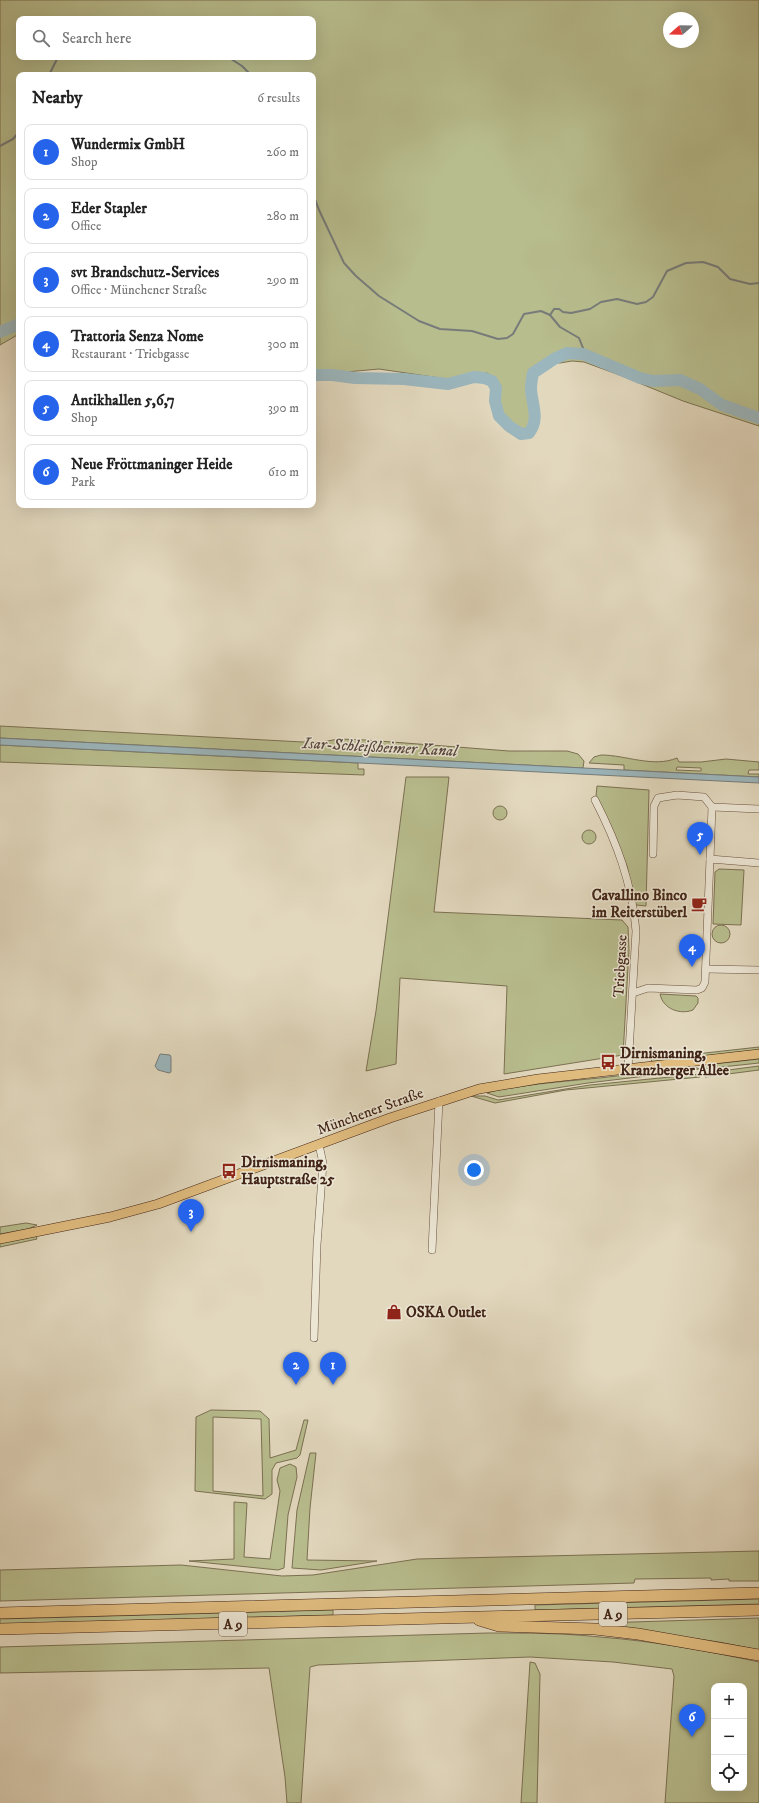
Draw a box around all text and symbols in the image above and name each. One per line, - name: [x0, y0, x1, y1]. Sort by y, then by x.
- north arrow: [663, 12, 699, 48]
- search box: [16, 16, 316, 60]
- icon: search: [30, 27, 52, 49]
- text: Search here: [62, 29, 131, 48]
- text: Nearby: [32, 87, 82, 109]
- text: 6 results: [257, 90, 300, 106]
- text: Wundermix GmbH: [71, 135, 185, 154]
- text: 1: [44, 144, 48, 160]
- text: 260 m: [266, 144, 299, 160]
- text: Shop: [71, 154, 97, 170]
- text: Eder Stapler: [71, 199, 147, 218]
- text: 2: [43, 208, 49, 224]
- text: 280 m: [267, 208, 299, 224]
- text: Office: [71, 218, 101, 234]
- text: svt Brandschutz-Services: [71, 263, 219, 282]
- text: 3: [44, 272, 48, 288]
- text: 290 m: [267, 272, 299, 288]
- text: Office · Münchener Straße: [71, 282, 207, 298]
- text: Trattoria Senza Nome: [71, 327, 203, 346]
- text: 4: [42, 336, 50, 352]
- text: 300 m: [268, 336, 299, 352]
- text: Restaurant · Triebgasse: [71, 346, 189, 362]
- text: Antikhallen 5,6,7: [71, 391, 175, 410]
- text: 5: [43, 400, 49, 416]
- text: 390 m: [268, 400, 299, 416]
- text: Shop: [71, 410, 97, 426]
- text: Neue Fröttmaninger Heide: [71, 455, 233, 474]
- text: 6: [43, 464, 49, 480]
- text: 610 m: [268, 464, 299, 480]
- text: Park: [71, 474, 95, 490]
- water label: Isar-Schleißheimer Kanal: [301, 733, 460, 761]
- pin: 5: [687, 822, 713, 855]
- place label: Cavallino Binco im Reiterstüberl: [592, 886, 688, 922]
- cafe icon: Cavallino Binco im Reiterstüberl: [690, 895, 708, 913]
- street label: Triebgasse: [609, 934, 632, 998]
- pin: 4: [679, 934, 705, 967]
- place label: Dirnismaning, Kranzberger Allee: [620, 1044, 730, 1080]
- bus stop icon: Dirnismaning, Kranzberger Allee: [599, 1053, 617, 1071]
- street label: Münchener Straße: [314, 1083, 426, 1140]
- place label: Dirnismaning, Hauptstraße 25: [241, 1153, 335, 1189]
- your location: [464, 1160, 484, 1180]
- bus stop icon: Dirnismaning, Hauptstraße 25: [220, 1162, 238, 1180]
- pin: 3: [178, 1199, 204, 1232]
- shop icon: OSKA Outlet: [385, 1303, 403, 1321]
- place label: OSKA Outlet: [406, 1303, 486, 1322]
- pin: 2: [283, 1352, 309, 1385]
- pin: 1: [320, 1352, 346, 1385]
- road number: A 9: [599, 1602, 627, 1626]
- road number: A 9: [219, 1612, 247, 1636]
- map controls: [711, 1683, 747, 1791]
- button: +: [711, 1683, 747, 1719]
- pin: 6: [679, 1704, 705, 1737]
- button: −: [711, 1719, 747, 1755]
- button: locate: [711, 1755, 747, 1791]

